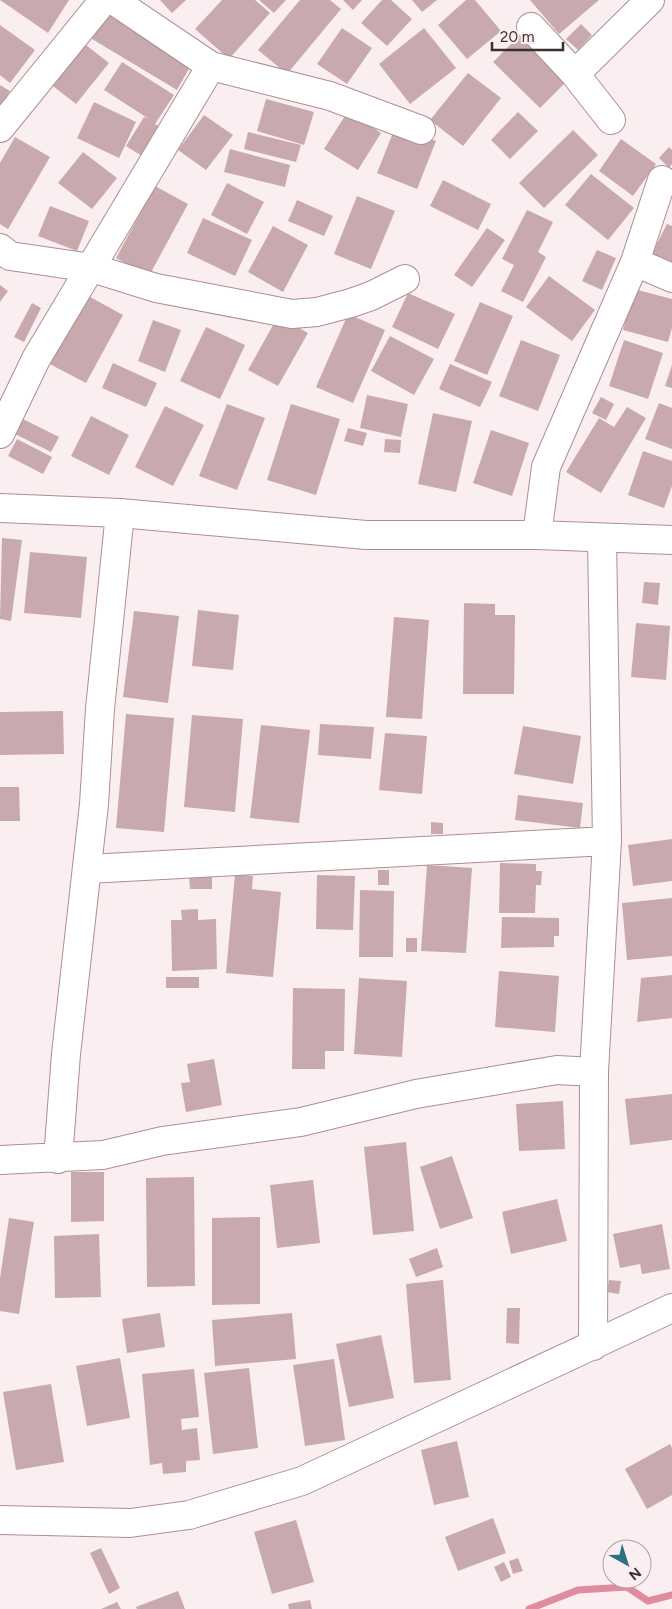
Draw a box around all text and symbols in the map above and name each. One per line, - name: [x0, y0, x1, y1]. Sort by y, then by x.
- scale bar: [492, 20, 563, 52]
- text: 20 m: [500, 28, 534, 46]
- north arrow: [602, 1539, 652, 1589]
- text: N: [625, 1564, 644, 1584]

